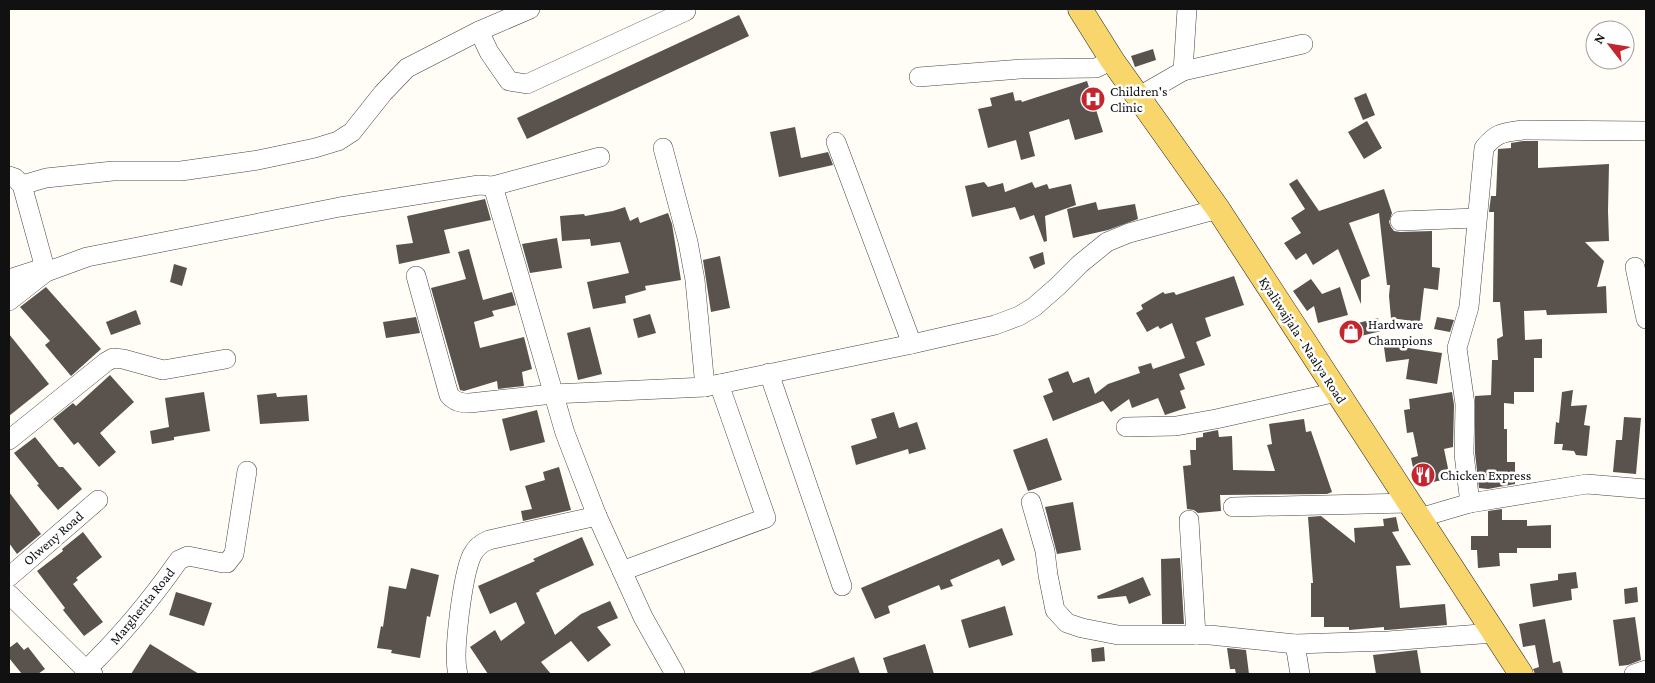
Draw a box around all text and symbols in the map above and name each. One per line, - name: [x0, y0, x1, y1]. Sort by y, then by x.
- north arrow: [1585, 20, 1635, 70]
- text: N: [1590, 30, 1608, 47]
- place label: Children's Clinic: [1110, 83, 1168, 115]
- hospital icon: Children's Clinic: [1080, 86, 1106, 112]
- street label: Kyaliwajjala - Naalya Road: [1255, 274, 1350, 407]
- place label: Hardware Champions: [1368, 316, 1432, 348]
- shop icon: Hardware Champions: [1338, 319, 1364, 345]
- restaurant icon: Chicken Express: [1410, 462, 1436, 488]
- place label: Chicken Express: [1440, 467, 1531, 483]
- street label: Olweny Road: [20, 507, 87, 568]
- street label: Margherita Road: [106, 564, 178, 648]

